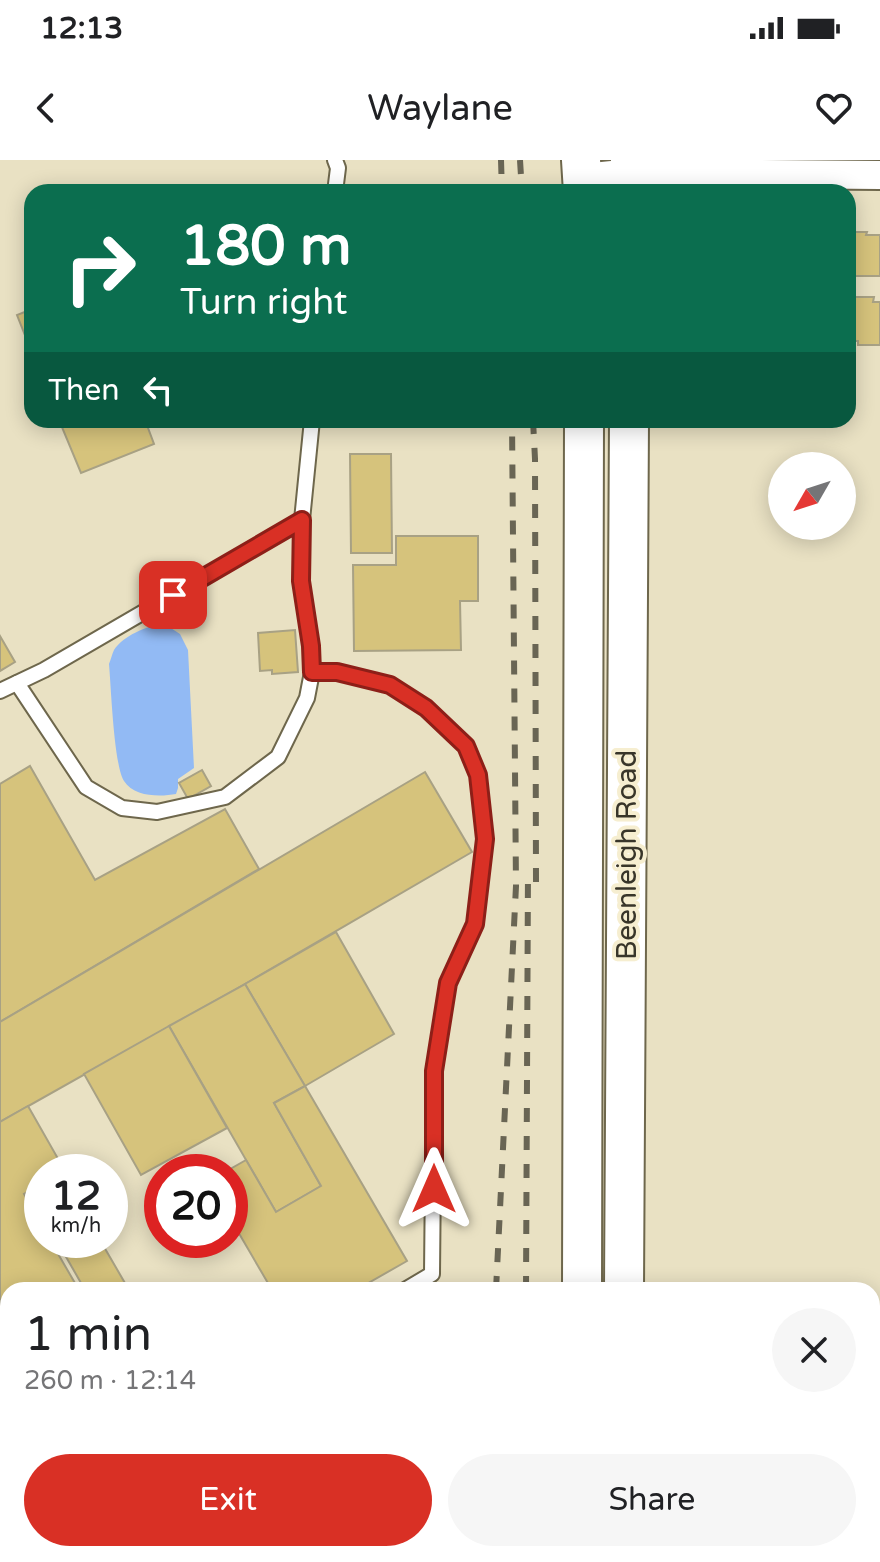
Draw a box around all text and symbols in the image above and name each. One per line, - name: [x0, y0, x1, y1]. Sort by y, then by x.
- text: 12:13: [40, 10, 123, 47]
- icon: back: [24, 86, 68, 130]
- icon: heart: [812, 86, 856, 130]
- text: Waylane: [367, 87, 513, 130]
- text: 180 m: [180, 213, 351, 280]
- icon: right: [48, 216, 152, 320]
- text: Turn right: [180, 281, 347, 324]
- icon: left: [136, 368, 180, 412]
- text: Then: [48, 372, 120, 409]
- north arrow: [768, 452, 856, 540]
- map controls: [768, 452, 856, 540]
- pin: [139, 561, 207, 629]
- icon: arrive: [151, 573, 195, 617]
- street label: Beenleigh Road: [610, 750, 644, 960]
- position arrow: [392, 1147, 476, 1231]
- speed limit sign: 20: [144, 1154, 248, 1258]
- text: 12: [51, 1172, 101, 1220]
- text: km/h: [51, 1214, 101, 1238]
- text: 1 min: [24, 1306, 152, 1364]
- button: close: [772, 1308, 856, 1392]
- text: 260 m · 12:14: [24, 1365, 196, 1396]
- button: Exit: [24, 1454, 432, 1546]
- button: Share: [448, 1454, 856, 1546]

